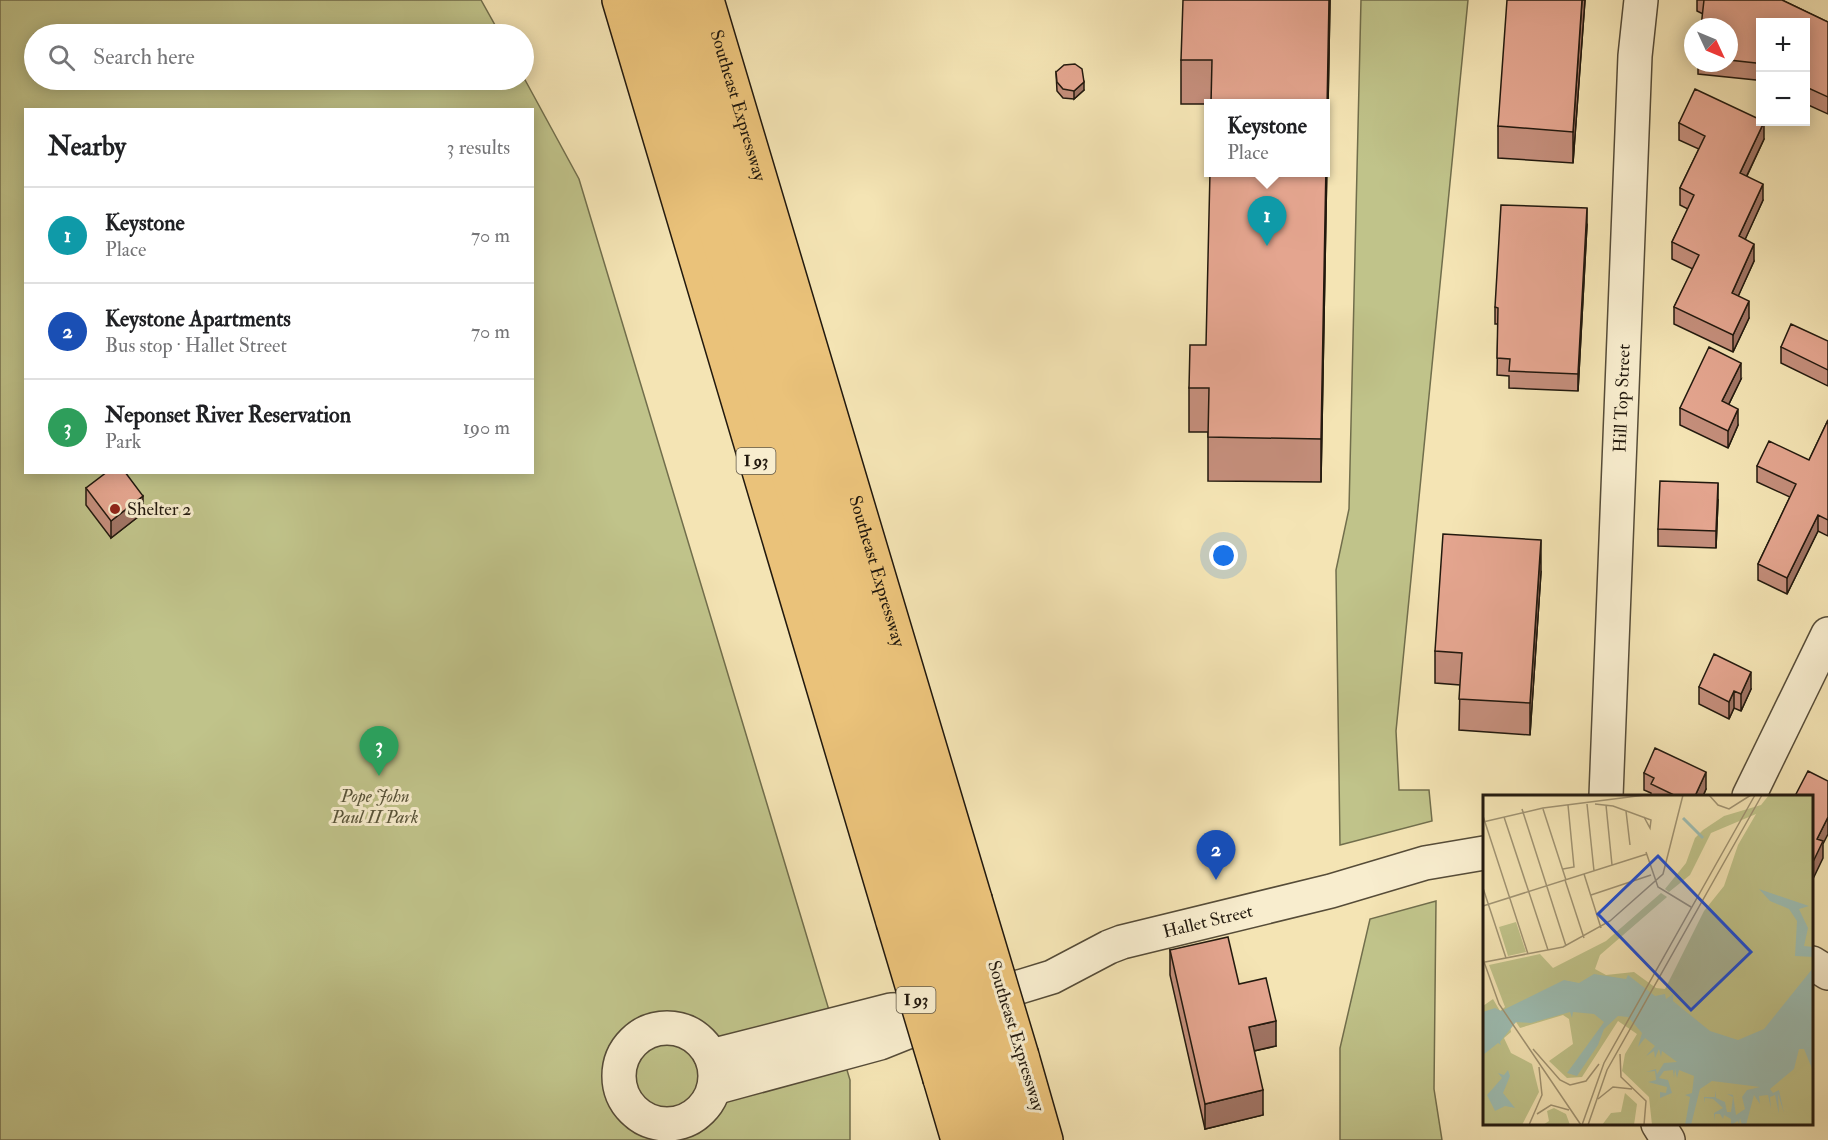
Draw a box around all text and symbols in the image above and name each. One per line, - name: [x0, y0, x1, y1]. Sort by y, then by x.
- north arrow: [1684, 18, 1738, 72]
- map controls: [1756, 18, 1810, 126]
- button: +: [1756, 18, 1810, 72]
- search box: [24, 24, 534, 90]
- street label: Southeast Expressway: [705, 27, 772, 185]
- icon: search: [45, 41, 78, 74]
- text: Search here: [93, 43, 195, 71]
- button: −: [1756, 72, 1810, 126]
- popup: [1204, 99, 1330, 177]
- text: Keystone: [1227, 112, 1307, 140]
- text: Nearby: [48, 131, 126, 163]
- text: 3 results: [447, 135, 510, 160]
- text: Place: [1227, 140, 1269, 165]
- pin: 1: [1248, 196, 1286, 246]
- text: Keystone: [105, 209, 185, 237]
- text: 1: [64, 223, 71, 248]
- text: 70 m: [471, 223, 510, 248]
- text: Place: [105, 237, 146, 262]
- text: Keystone Apartments: [105, 305, 291, 333]
- text: 2: [62, 319, 73, 344]
- text: 70 m: [471, 319, 510, 344]
- text: Bus stop · Hallet Street: [105, 333, 287, 358]
- street label: Hill Top Street: [1608, 343, 1635, 453]
- text: Neponset River Reservation: [105, 401, 351, 429]
- text: 3: [64, 415, 71, 440]
- text: 190 m: [463, 415, 510, 440]
- text: Park: [105, 429, 141, 454]
- road number: I 93: [736, 448, 776, 474]
- street label: Southeast Expressway: [844, 493, 911, 651]
- place label: Shelter 2: [127, 498, 191, 521]
- marker: Shelter 2: [108, 502, 122, 516]
- your location: [1209, 541, 1238, 570]
- pin: 3: [360, 726, 398, 776]
- park label: Pope John Paul II Park: [330, 785, 419, 829]
- inset map: [1483, 795, 1813, 1125]
- pin: 2: [1196, 830, 1236, 880]
- street label: Hallet Street: [1160, 899, 1255, 943]
- street label: Southeast Expressway: [982, 958, 1050, 1115]
- road number: I 93: [896, 987, 936, 1013]

